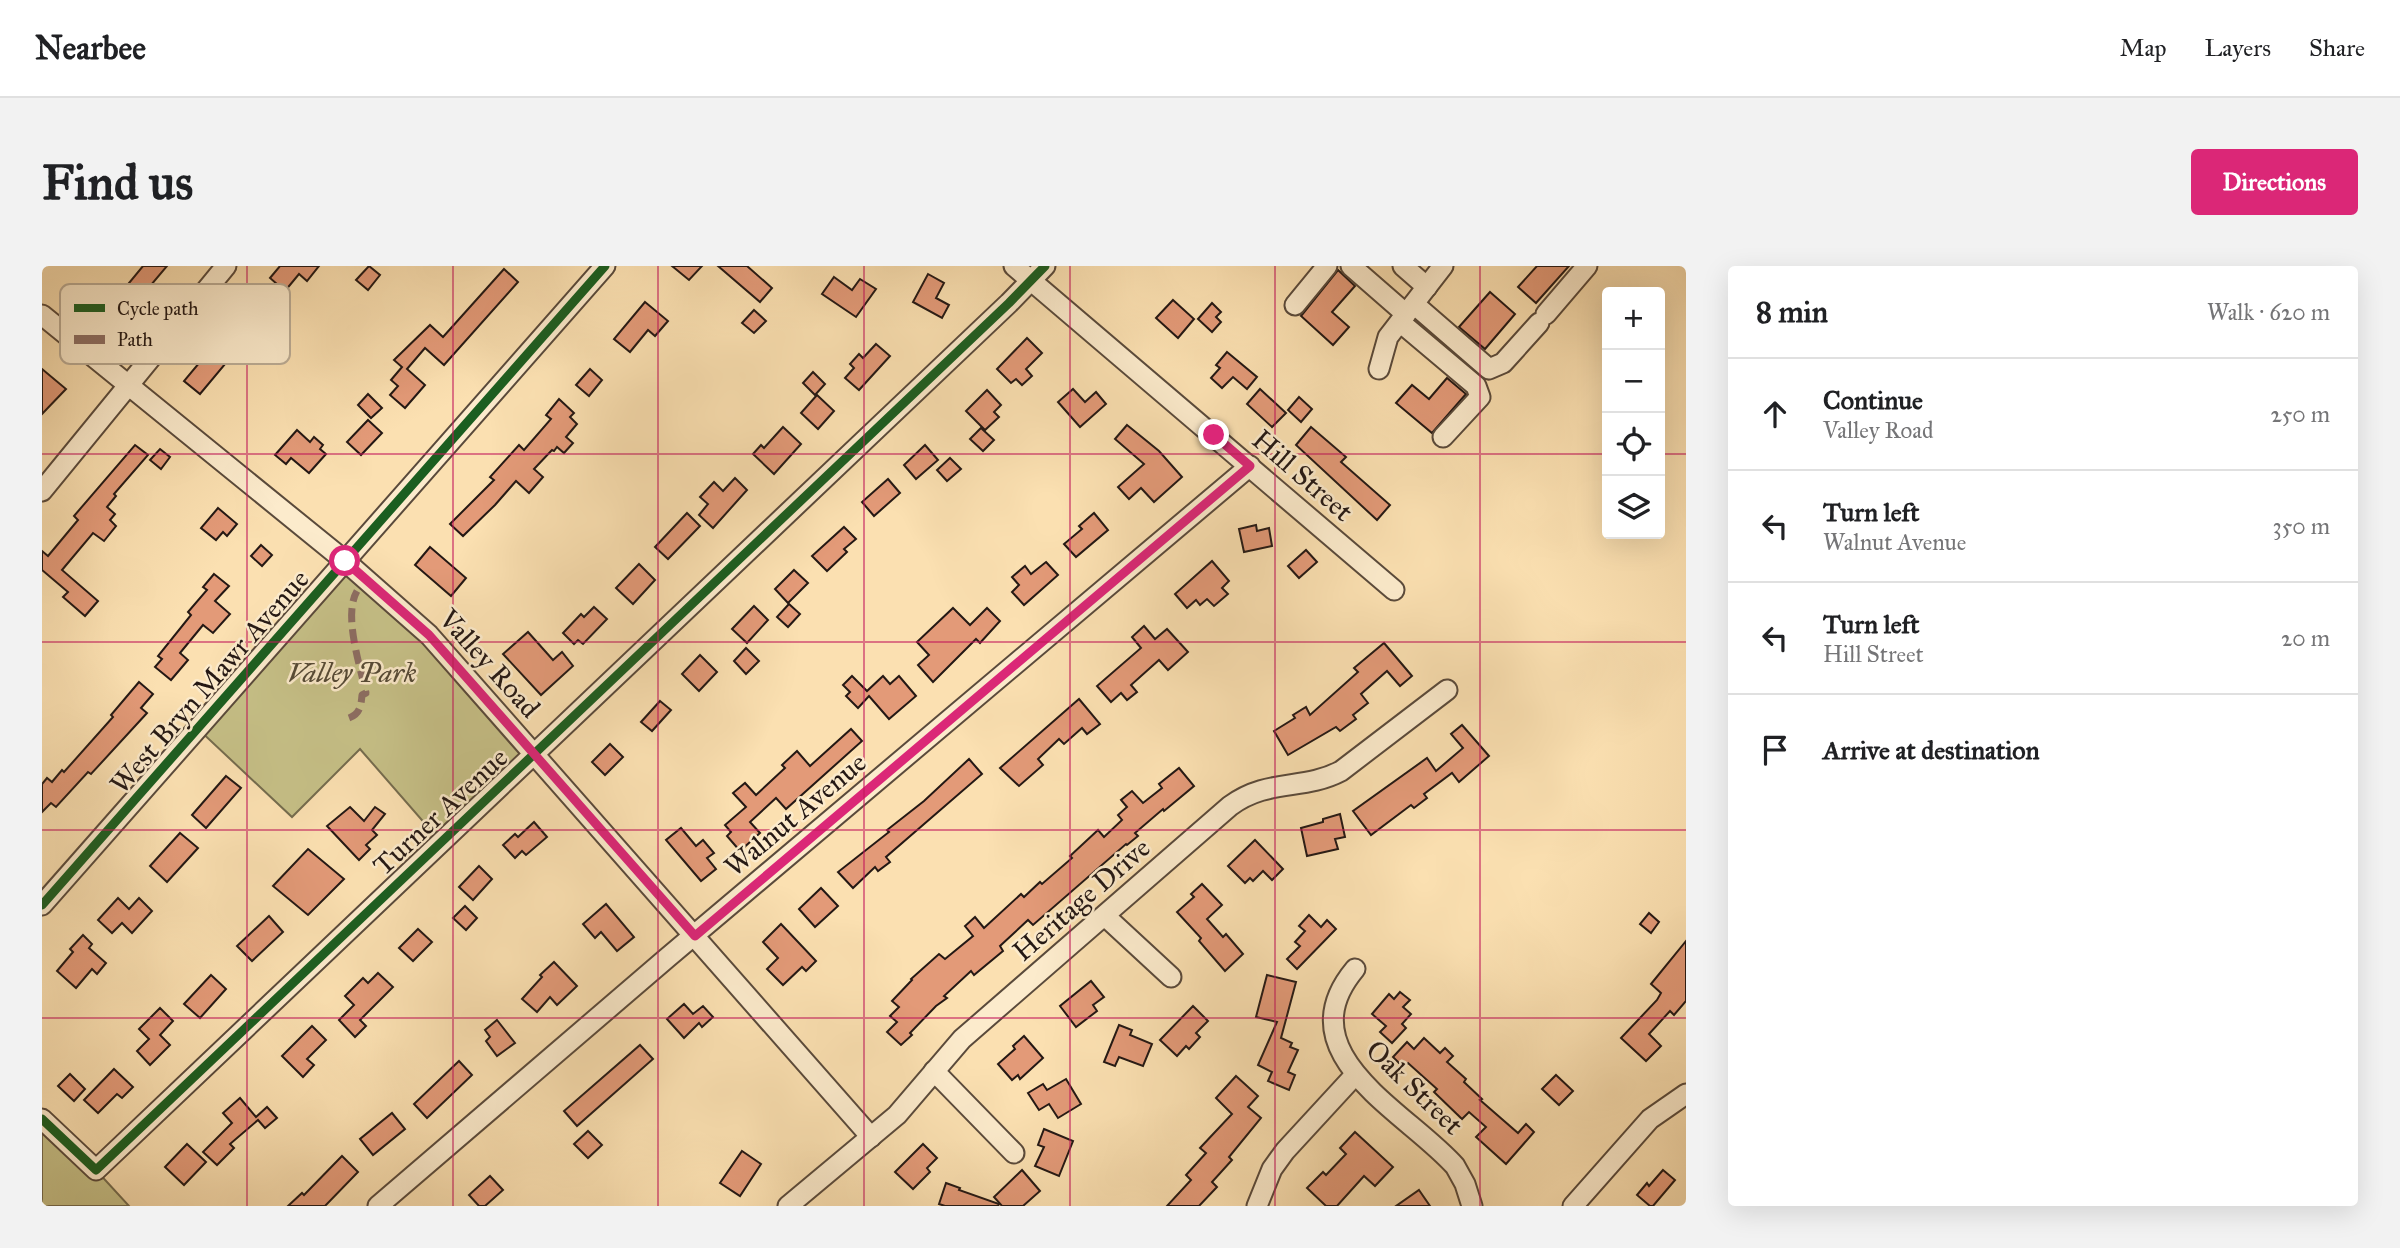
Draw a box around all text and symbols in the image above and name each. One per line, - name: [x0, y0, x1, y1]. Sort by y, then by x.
- text: Nearbee: [35, 28, 146, 68]
- text: Map: [2120, 33, 2167, 63]
- text: Layers: [2205, 33, 2271, 63]
- text: Share: [2309, 33, 2365, 63]
- button: Directions: [2191, 149, 2358, 215]
- text: Find us: [42, 153, 193, 212]
- legend: [60, 284, 290, 364]
- map controls: [1602, 287, 1665, 539]
- button: +: [1602, 287, 1665, 350]
- text: 8 min: [1756, 294, 1828, 330]
- text: Cycle path: [117, 297, 199, 320]
- text: Walk · 620 m: [2207, 298, 2330, 326]
- text: Path: [117, 328, 153, 351]
- button: −: [1602, 350, 1665, 413]
- text: Continue: [1823, 384, 1923, 416]
- icon: ahead: [1756, 395, 1794, 433]
- text: 250 m: [2270, 400, 2330, 428]
- button: locate: [1602, 413, 1665, 476]
- text: Valley Road: [1823, 416, 1934, 444]
- route end: [1198, 419, 1229, 450]
- street label: Hill Street: [1245, 422, 1361, 529]
- button: layers: [1602, 476, 1665, 539]
- text: Turn left: [1823, 496, 1919, 528]
- icon: left: [1756, 507, 1794, 545]
- text: 350 m: [2272, 512, 2330, 540]
- text: Walnut Avenue: [1823, 528, 1966, 556]
- route start: [329, 545, 360, 576]
- street label: West Bryn Mawr Avenue: [102, 562, 316, 801]
- street label: Valley Road: [431, 601, 548, 725]
- text: Turn left: [1823, 608, 1919, 640]
- icon: left: [1756, 619, 1794, 657]
- text: 20 m: [2281, 624, 2330, 652]
- text: Hill Street: [1823, 640, 1924, 668]
- park label: Valley Park: [288, 655, 417, 690]
- icon: arrive: [1756, 731, 1794, 769]
- text: Arrive at destination: [1823, 734, 2040, 766]
- street label: Turner Avenue: [366, 740, 515, 883]
- street label: Walnut Avenue: [717, 745, 873, 884]
- street label: Heritage Drive: [1005, 830, 1157, 969]
- street label: Oak Street: [1359, 1032, 1471, 1142]

